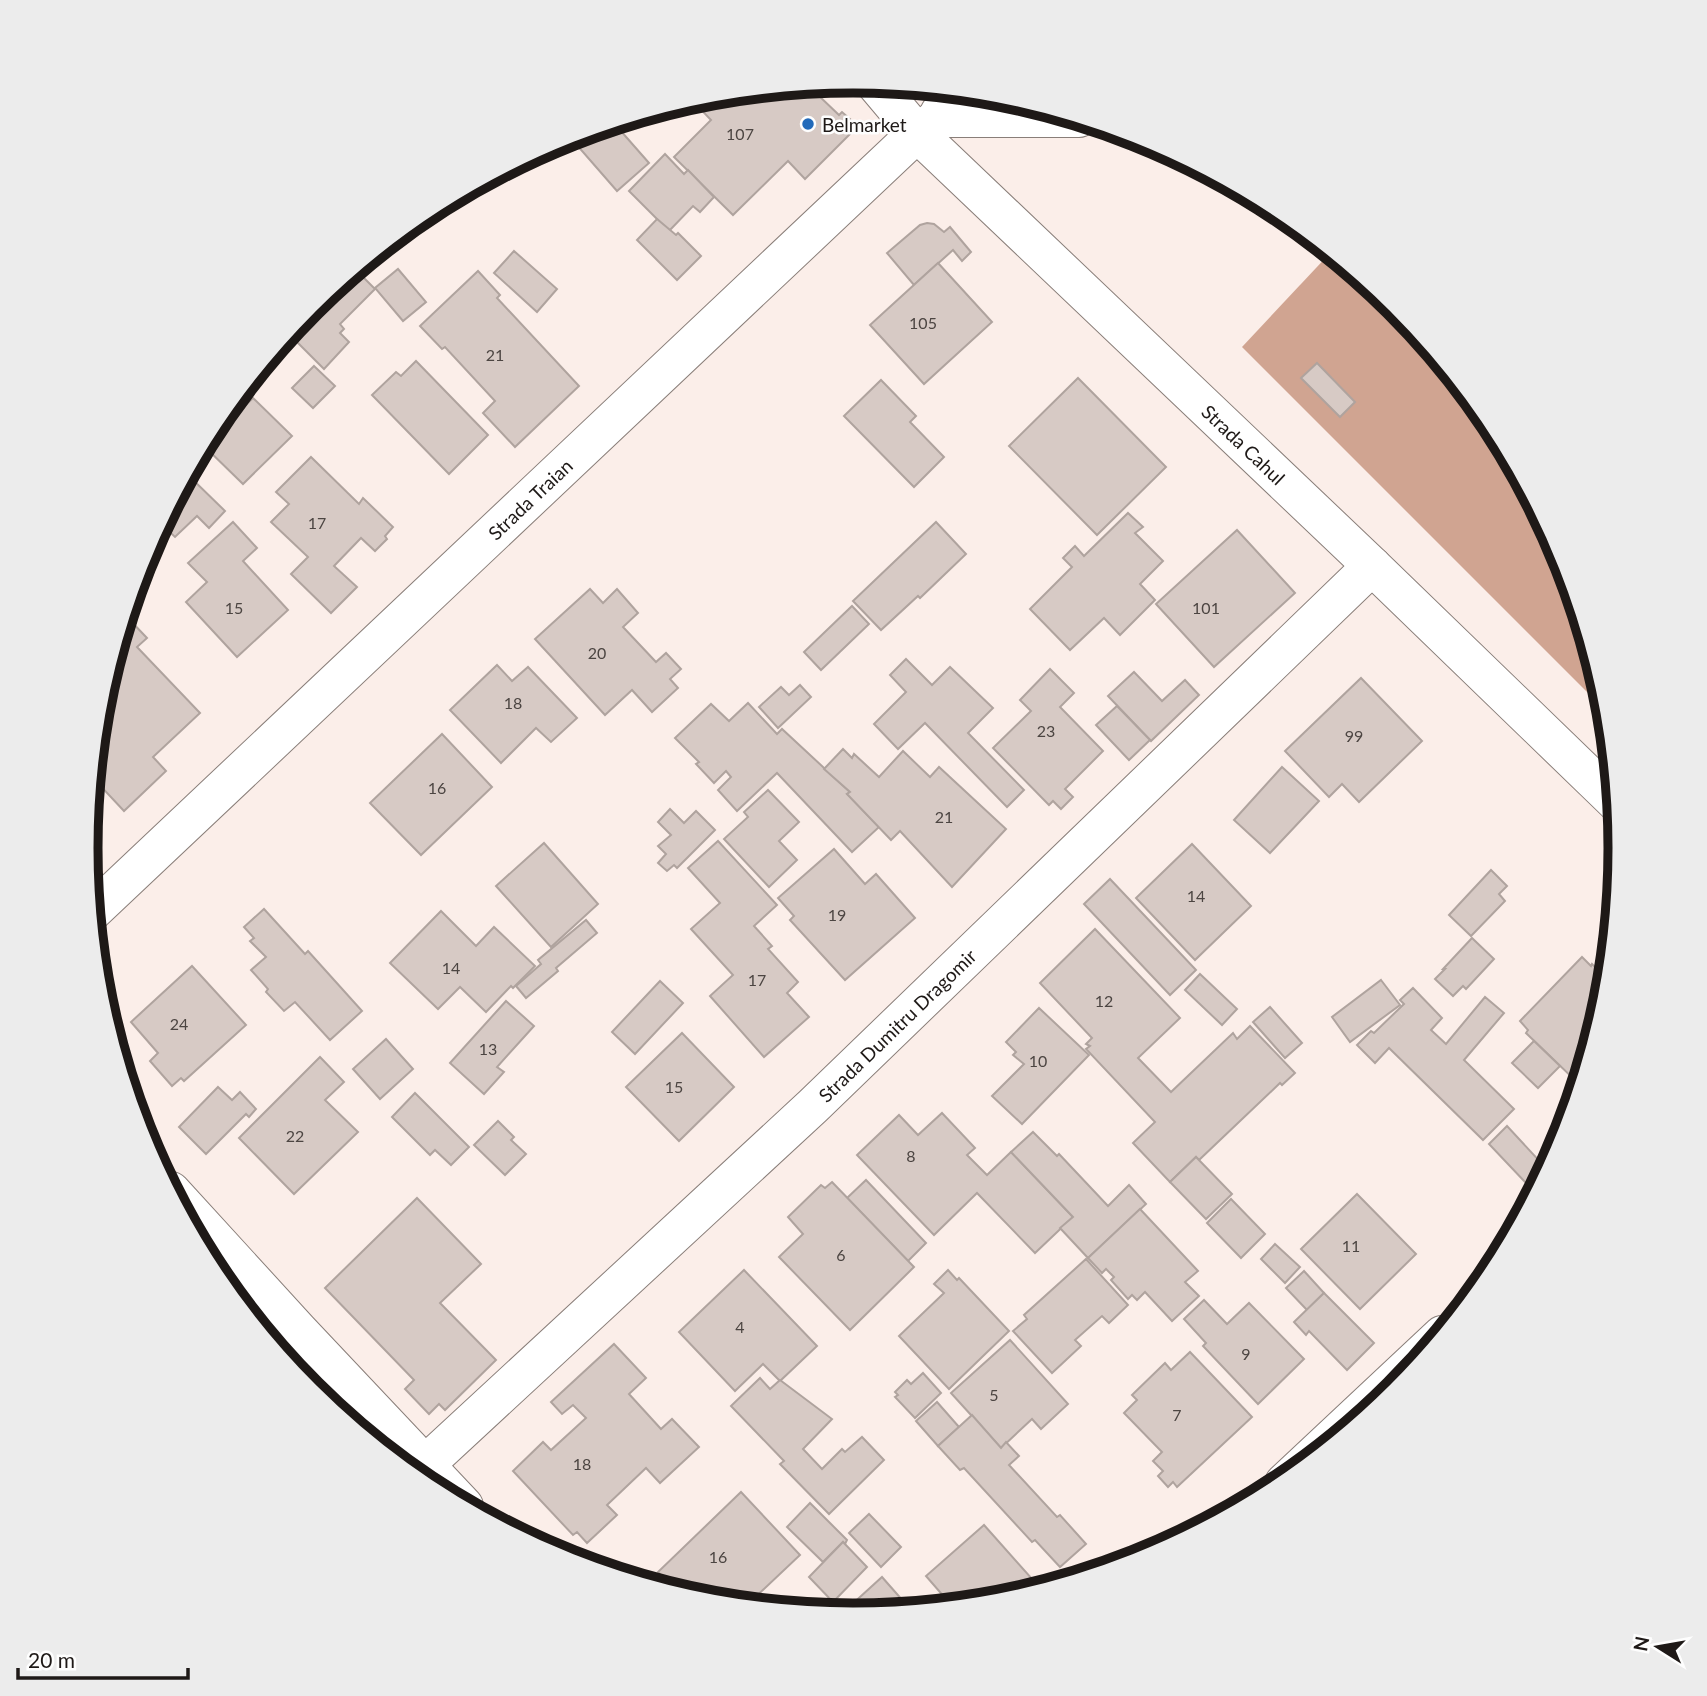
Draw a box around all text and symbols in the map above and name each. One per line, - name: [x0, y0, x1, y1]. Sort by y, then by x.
- place label: Belmarket: [822, 113, 907, 136]
- marker: Belmarket: [800, 116, 816, 132]
- house number: 107: [726, 124, 754, 143]
- house number: 105: [909, 313, 937, 332]
- house number: 21: [486, 345, 504, 364]
- street label: Strada Cahul: [1198, 399, 1290, 489]
- street label: Strada Trаian: [483, 453, 577, 544]
- house number: 17: [308, 513, 326, 532]
- house number: 15: [225, 598, 243, 617]
- house number: 101: [1192, 598, 1220, 617]
- house number: 20: [588, 643, 606, 662]
- house number: 18: [504, 693, 522, 712]
- house number: 23: [1037, 721, 1055, 740]
- house number: 99: [1345, 726, 1363, 745]
- house number: 16: [428, 778, 446, 797]
- house number: 21: [935, 807, 953, 826]
- house number: 14: [1187, 886, 1205, 905]
- house number: 19: [828, 905, 846, 924]
- street label: Strada Dumitru Dragomir: [813, 944, 980, 1106]
- house number: 14: [442, 958, 460, 977]
- house number: 17: [748, 970, 766, 989]
- house number: 12: [1095, 991, 1113, 1010]
- house number: 24: [170, 1014, 188, 1033]
- house number: 13: [479, 1039, 497, 1058]
- house number: 10: [1029, 1051, 1047, 1070]
- house number: 15: [665, 1077, 683, 1096]
- house number: 22: [286, 1126, 304, 1145]
- house number: 8: [906, 1146, 916, 1165]
- house number: 11: [1342, 1236, 1360, 1255]
- house number: 6: [836, 1245, 846, 1264]
- house number: 4: [735, 1317, 745, 1336]
- house number: 9: [1241, 1344, 1251, 1363]
- house number: 5: [989, 1385, 999, 1404]
- house number: 7: [1172, 1405, 1182, 1424]
- house number: 18: [573, 1454, 591, 1473]
- house number: 16: [709, 1547, 727, 1566]
- north arrow: [1623, 1612, 1693, 1682]
- text: N: [1628, 1634, 1654, 1653]
- scale bar: [18, 1636, 187, 1680]
- text: 20 m: [28, 1647, 75, 1672]

